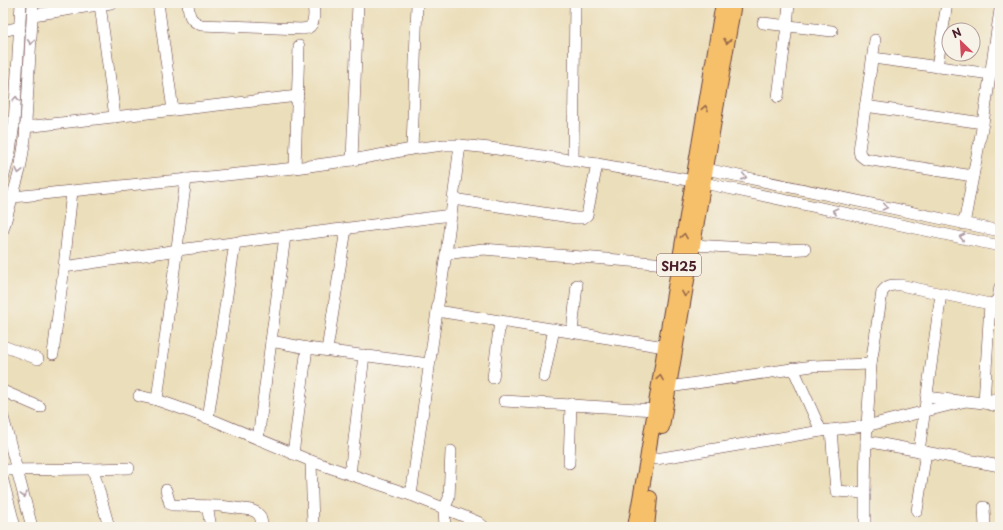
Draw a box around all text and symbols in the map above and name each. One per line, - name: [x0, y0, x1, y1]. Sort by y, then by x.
- north arrow: [941, 22, 981, 62]
- text: N: [949, 23, 964, 42]
- one-way arrow: [723, 38, 732, 45]
- one-way arrow: [26, 39, 35, 45]
- one-way arrow: [11, 96, 20, 102]
- one-way arrow: [700, 105, 709, 111]
- one-way arrow: [16, 168, 24, 174]
- one-way arrow: [741, 172, 747, 180]
- one-way arrow: [882, 202, 888, 210]
- one-way arrow: [831, 207, 838, 215]
- one-way arrow: [679, 233, 688, 239]
- one-way arrow: [959, 234, 965, 242]
- road number: SH25: [657, 254, 701, 276]
- one-way arrow: [681, 291, 690, 297]
- one-way arrow: [655, 375, 664, 381]
- one-way arrow: [19, 492, 27, 498]

